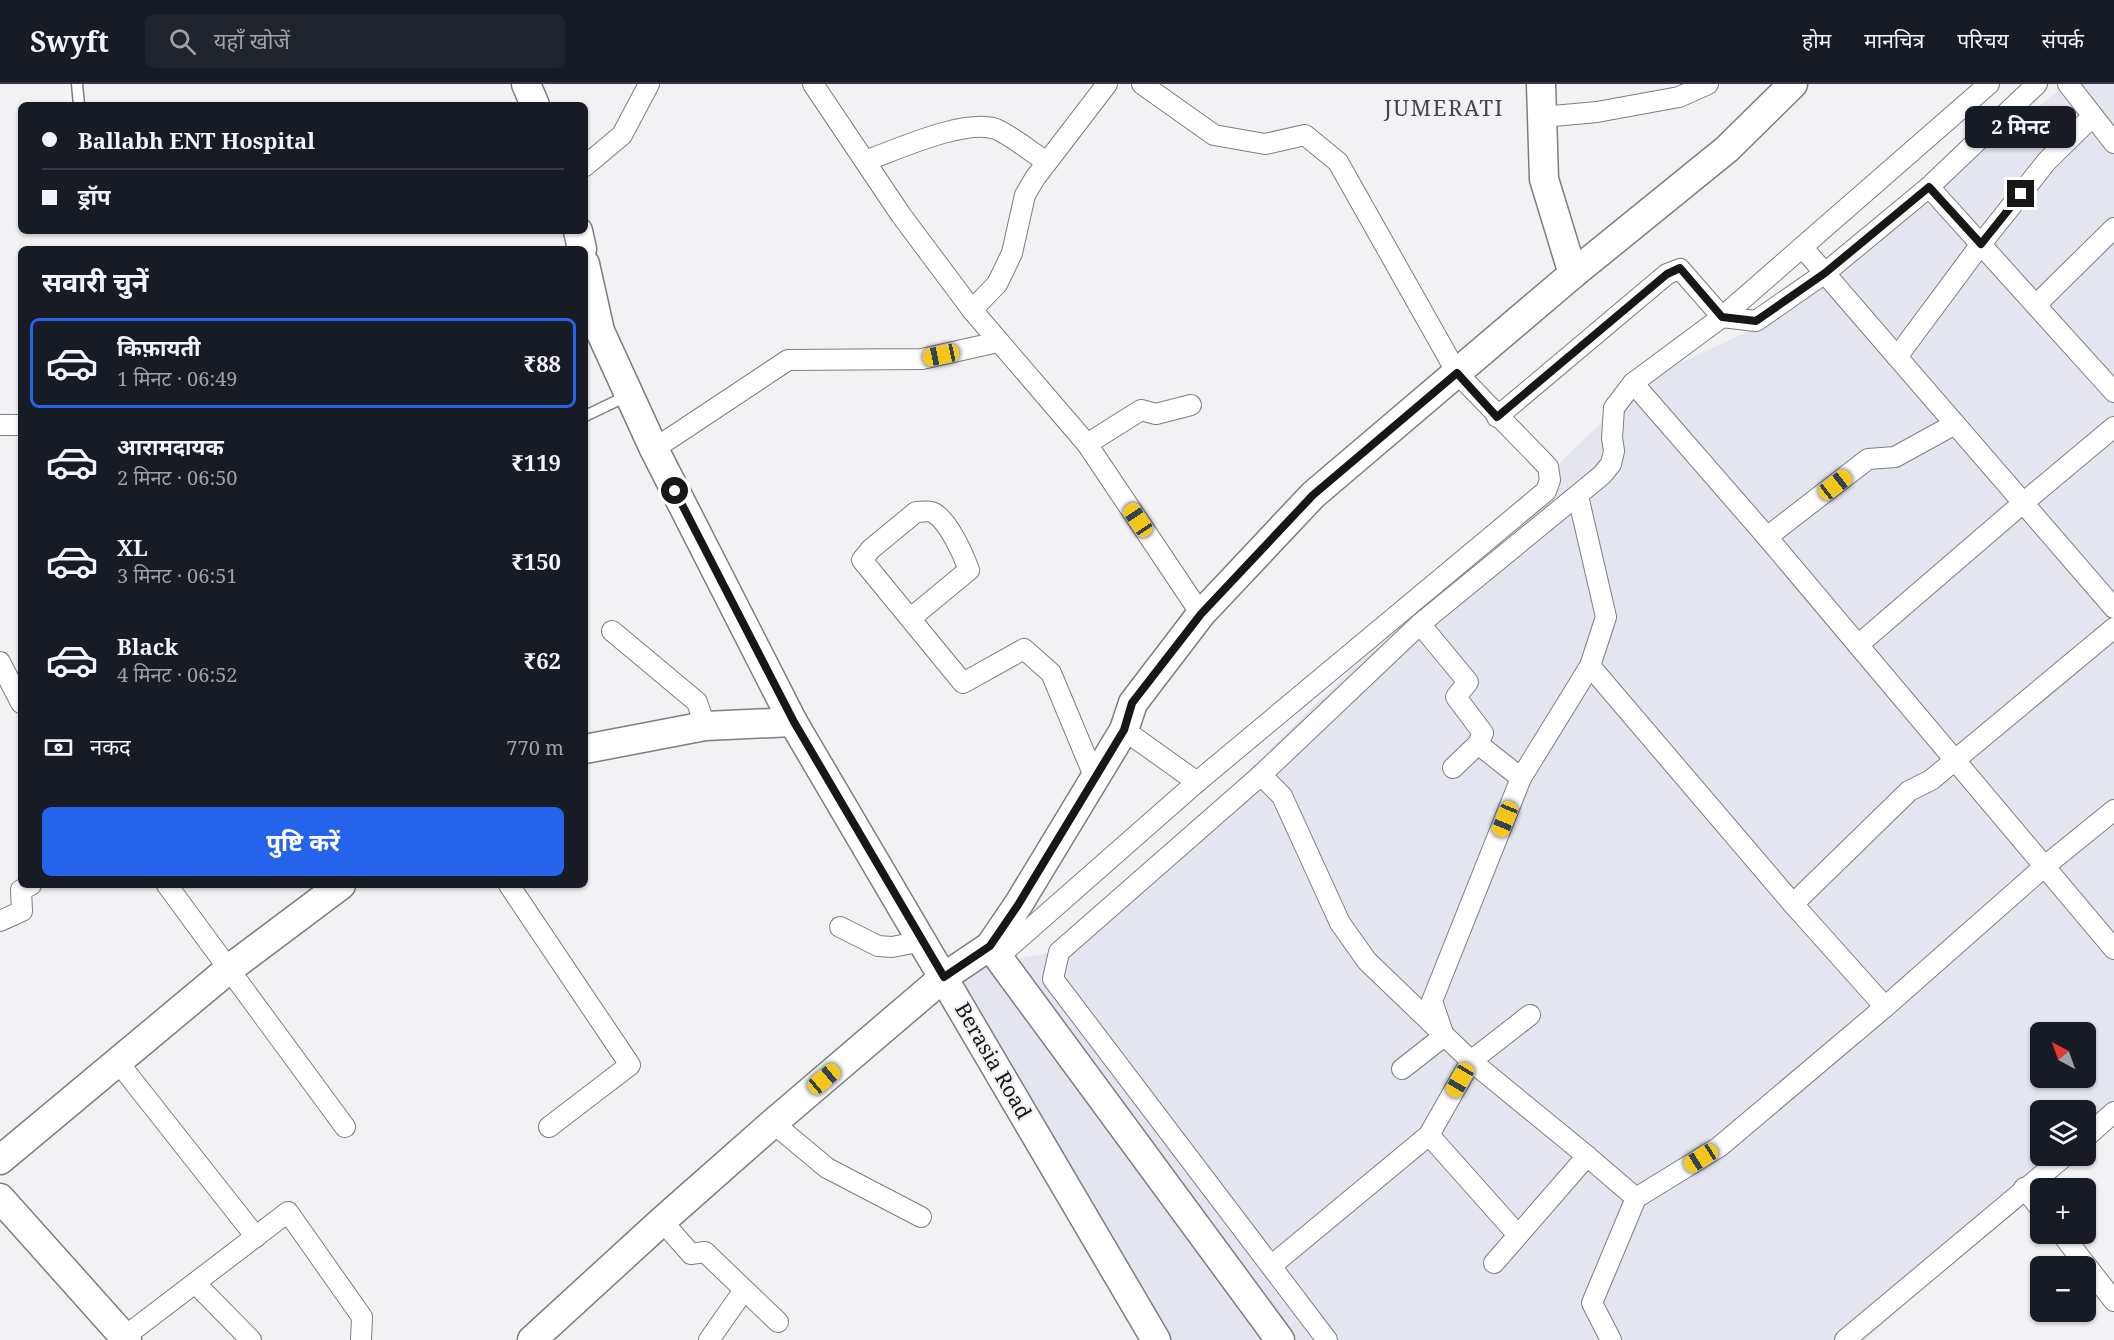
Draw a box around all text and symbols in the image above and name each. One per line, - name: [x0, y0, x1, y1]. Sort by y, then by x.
- search box: [145, 14, 565, 68]
- text: Swyft: [30, 22, 109, 60]
- icon: search: [166, 25, 199, 58]
- text: यहाँ खोजें: [214, 25, 290, 55]
- text: होम: [1802, 26, 1831, 54]
- text: मानचित्र: [1864, 26, 1924, 54]
- text: परिचय: [1957, 26, 2009, 54]
- text: संपर्क: [2042, 26, 2084, 54]
- district label: JUMERATI: [1383, 92, 1504, 122]
- callout: 2 मिनट: [1966, 107, 2076, 149]
- text: 2 मिनट: [1991, 113, 2050, 140]
- text: Ballabh ENT Hospital: [78, 125, 315, 155]
- route end: [2007, 180, 2034, 207]
- text: ड्रॉप: [78, 181, 111, 211]
- text: सवारी चुनें: [42, 263, 148, 300]
- text: किफ़ायती: [117, 332, 201, 362]
- icon: car: [45, 336, 99, 390]
- car: [922, 342, 960, 368]
- text: ₹88: [524, 348, 561, 378]
- text: 1 मिनट · 06:49: [117, 365, 238, 392]
- text: आरामदायक: [117, 431, 224, 461]
- icon: car: [45, 435, 99, 489]
- text: ₹119: [511, 447, 561, 477]
- text: 2 मिनट · 06:50: [117, 464, 238, 491]
- car: [1815, 467, 1855, 503]
- route start: [661, 477, 688, 504]
- car: [1120, 500, 1156, 540]
- text: XL: [117, 532, 148, 562]
- icon: car: [45, 534, 99, 588]
- text: ₹150: [511, 546, 561, 576]
- text: 3 मिनट · 06:51: [117, 562, 238, 589]
- text: Black: [117, 631, 178, 661]
- icon: car: [45, 633, 99, 687]
- text: ₹62: [524, 645, 561, 675]
- text: 4 मिनट · 06:52: [117, 661, 238, 688]
- icon: cash: [42, 731, 75, 764]
- text: नकद: [90, 731, 131, 761]
- text: 770 m: [506, 734, 564, 761]
- car: [1490, 799, 1520, 839]
- button: पुष्टि करें: [42, 807, 564, 876]
- street label: Berasia Road: [949, 997, 1039, 1124]
- north arrow: [2030, 1022, 2096, 1088]
- map controls: [2030, 1022, 2096, 1322]
- car: [1443, 1060, 1477, 1100]
- car: [804, 1061, 844, 1097]
- button: layers: [2030, 1100, 2096, 1166]
- car: [1681, 1141, 1721, 1175]
- button: +: [2030, 1178, 2096, 1244]
- button: −: [2030, 1256, 2096, 1322]

